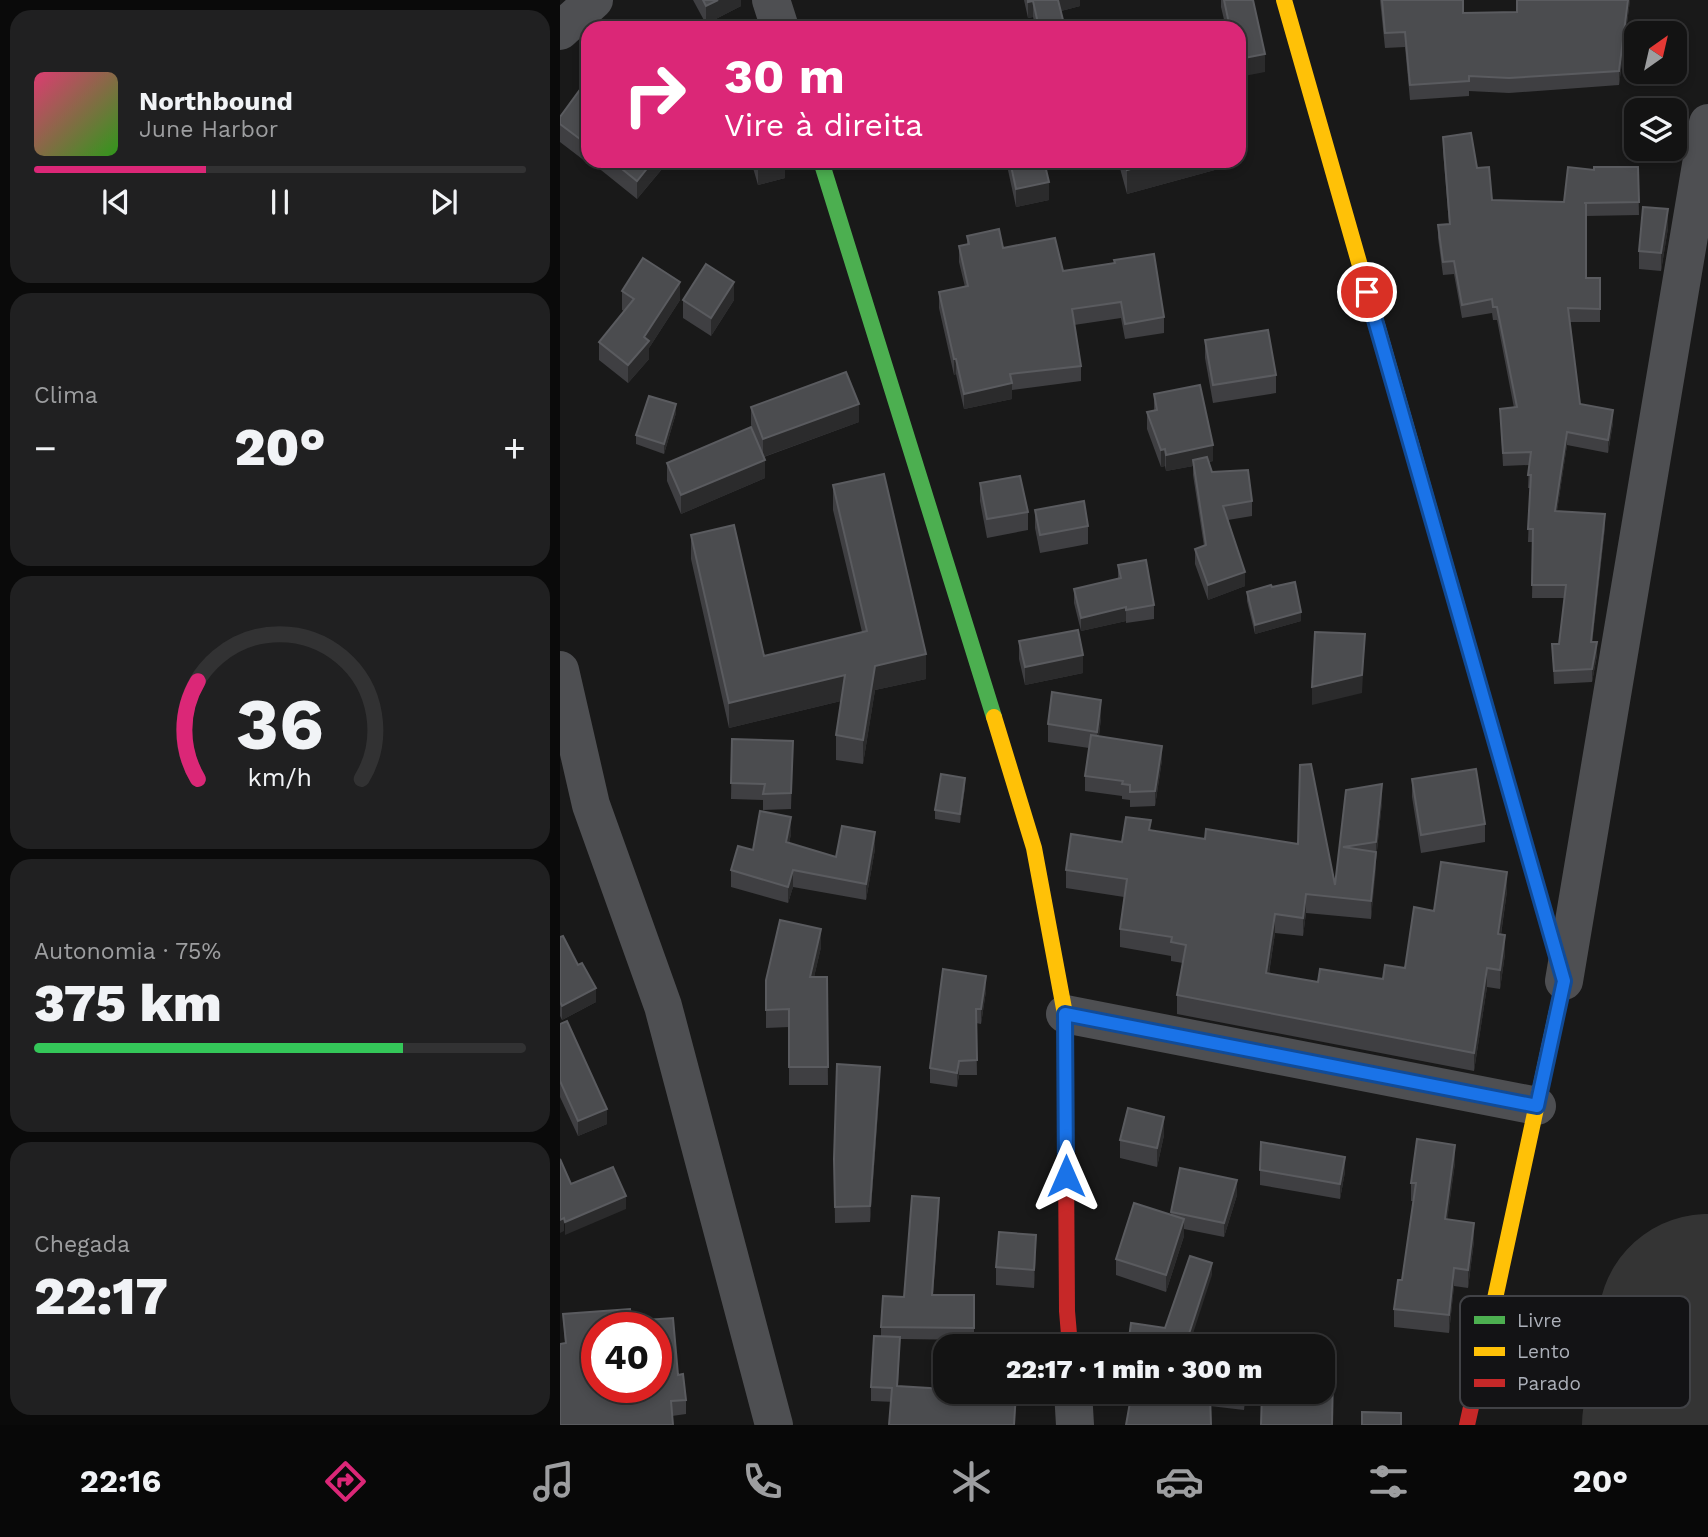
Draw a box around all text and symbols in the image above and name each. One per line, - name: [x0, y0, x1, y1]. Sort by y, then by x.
- north arrow: [1624, 21, 1687, 84]
- map controls: [1624, 21, 1687, 161]
- text: 30 m: [724, 47, 845, 105]
- icon: right: [609, 49, 700, 140]
- text: Northbound: [139, 86, 293, 116]
- button: layers: [1624, 98, 1687, 161]
- text: Vire à direita: [724, 106, 923, 144]
- text: June Harbor: [139, 116, 278, 143]
- icon: previous: [97, 183, 135, 221]
- icon: pause: [261, 183, 299, 221]
- icon: next: [425, 183, 463, 221]
- pin: [1337, 262, 1397, 322]
- icon: arrive: [1348, 273, 1386, 311]
- text: Clima: [34, 382, 98, 409]
- text: 20°: [234, 417, 326, 478]
- text: −: [34, 426, 57, 470]
- text: +: [503, 426, 526, 470]
- text: 36: [236, 681, 324, 767]
- text: km/h: [248, 762, 312, 791]
- text: Autonomia · 75%: [34, 938, 221, 965]
- text: 375 km: [34, 973, 222, 1034]
- position arrow: [1029, 1139, 1103, 1213]
- text: Chegada: [34, 1231, 130, 1258]
- text: 22:17: [34, 1266, 168, 1327]
- legend: [1460, 1296, 1690, 1408]
- text: Livre: [1517, 1309, 1562, 1332]
- speed limit sign: 40: [581, 1312, 672, 1403]
- text: Lento: [1517, 1340, 1570, 1363]
- text: 22:17 · 1 min · 300 m: [1006, 1354, 1262, 1384]
- text: Parado: [1517, 1372, 1581, 1395]
- icon: directions: [321, 1457, 370, 1506]
- icon: music: [529, 1457, 578, 1506]
- icon: phone: [738, 1457, 787, 1506]
- icon: climate: [947, 1457, 996, 1506]
- icon: car: [1155, 1457, 1204, 1506]
- icon: filters: [1364, 1457, 1413, 1506]
- text: 22:16: [80, 1462, 161, 1500]
- text: 20°: [1573, 1462, 1628, 1500]

